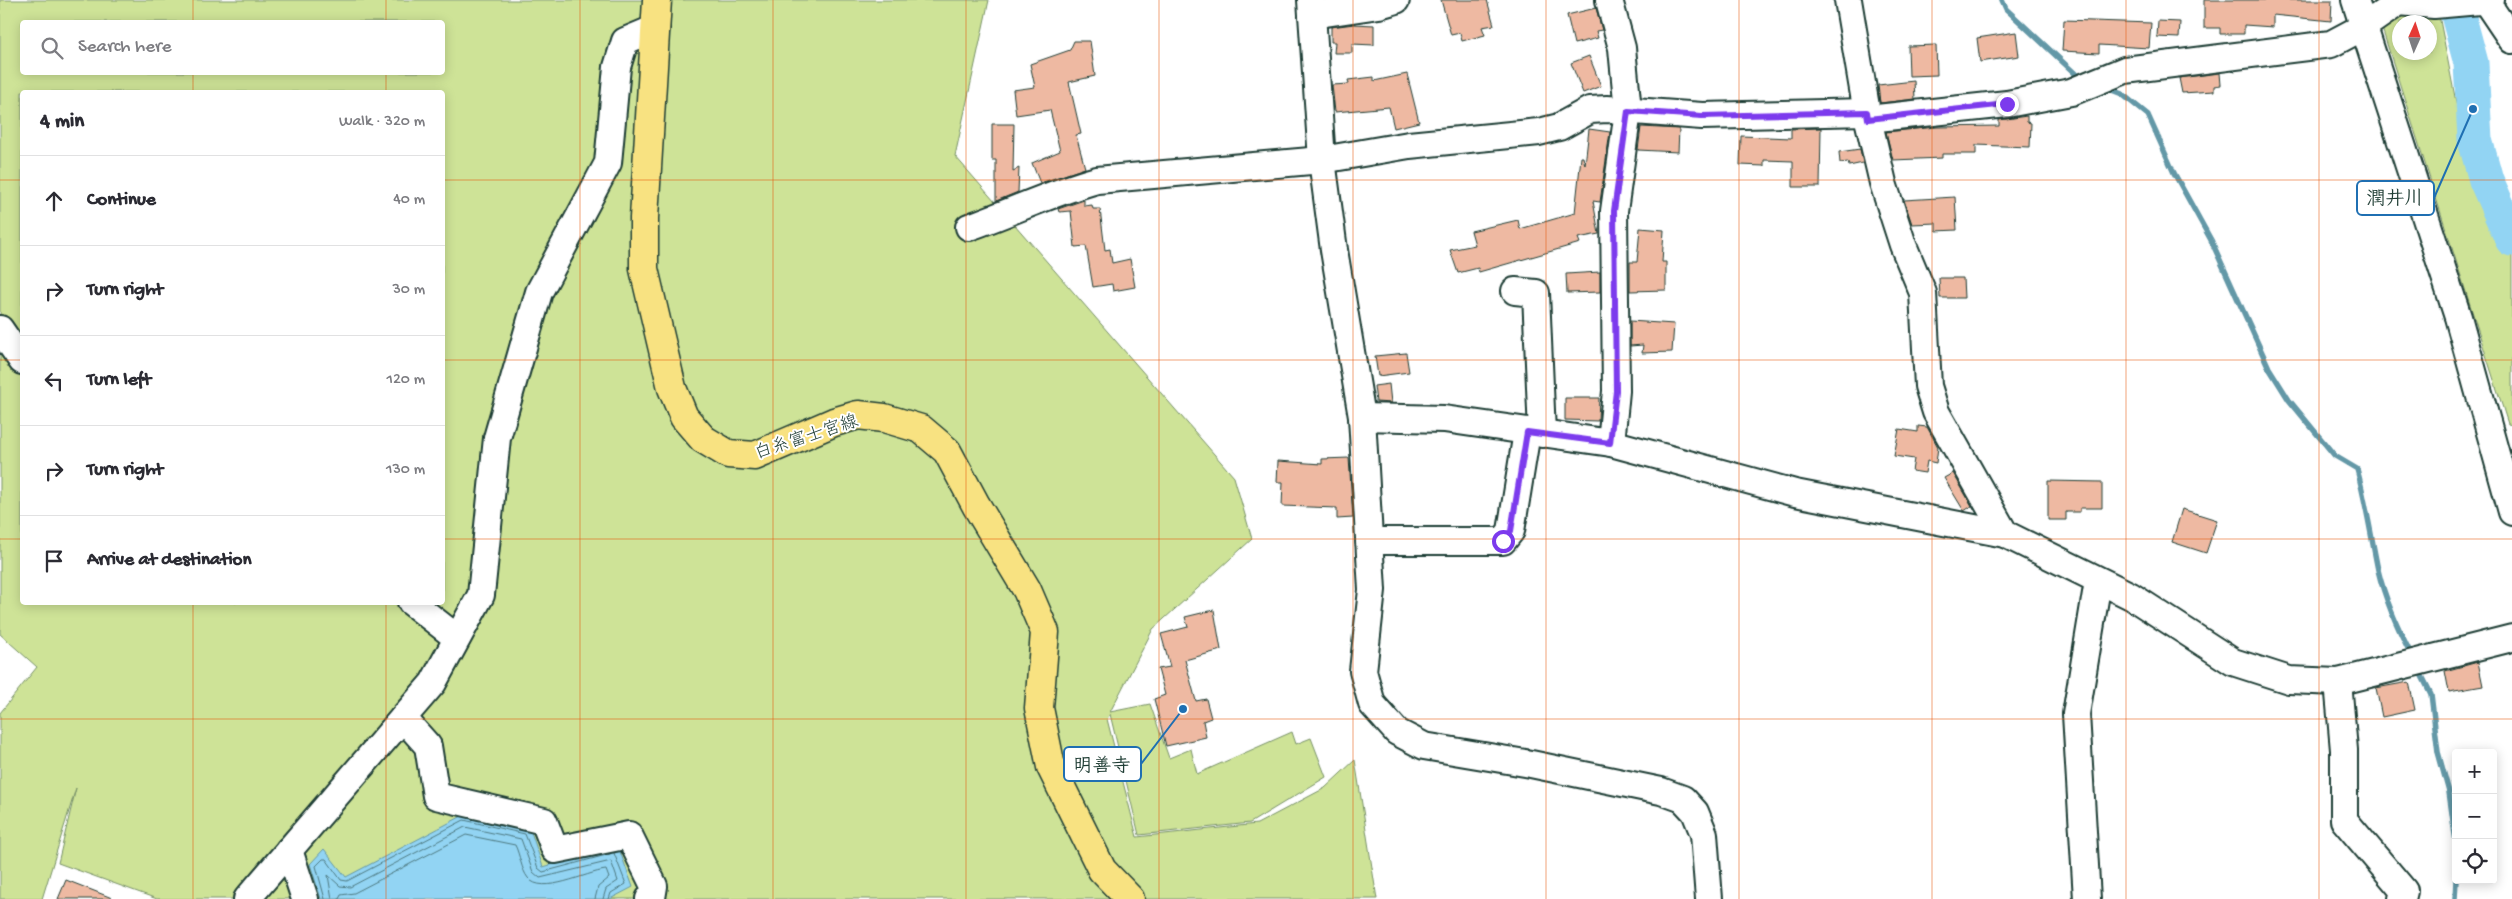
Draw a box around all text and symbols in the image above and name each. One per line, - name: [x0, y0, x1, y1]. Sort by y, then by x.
- north arrow: [2392, 15, 2437, 60]
- search box: [20, 20, 445, 75]
- icon: search: [38, 34, 66, 62]
- text: Search here: [78, 36, 172, 59]
- route end: [1996, 93, 2019, 116]
- text: 4 min: [40, 110, 84, 135]
- text: Walk · 320 m: [339, 113, 425, 132]
- callout: 潤井川: [2357, 181, 2434, 215]
- icon: ahead: [40, 187, 68, 215]
- text: 潤井川: [2366, 188, 2424, 212]
- text: Continue: [87, 189, 156, 212]
- text: 40 m: [393, 191, 425, 210]
- icon: right: [40, 277, 68, 305]
- text: Turn right: [87, 279, 163, 302]
- text: 30 m: [392, 281, 425, 300]
- icon: left: [40, 367, 68, 395]
- text: Turn left: [87, 369, 151, 392]
- text: 120 m: [386, 371, 425, 390]
- street label: 白糸富士宮線: [752, 411, 861, 465]
- icon: right: [40, 457, 68, 485]
- text: Turn right: [87, 459, 163, 482]
- text: 130 m: [386, 461, 425, 480]
- route start: [1492, 530, 1515, 553]
- icon: arrive: [40, 547, 68, 575]
- text: Arrive at destination: [87, 549, 251, 572]
- callout: 明善寺: [1064, 747, 1141, 781]
- map controls: [2452, 749, 2497, 884]
- button: +: [2452, 749, 2497, 794]
- text: 明善寺: [1073, 755, 1131, 779]
- button: −: [2452, 794, 2497, 839]
- button: locate: [2452, 839, 2497, 884]

